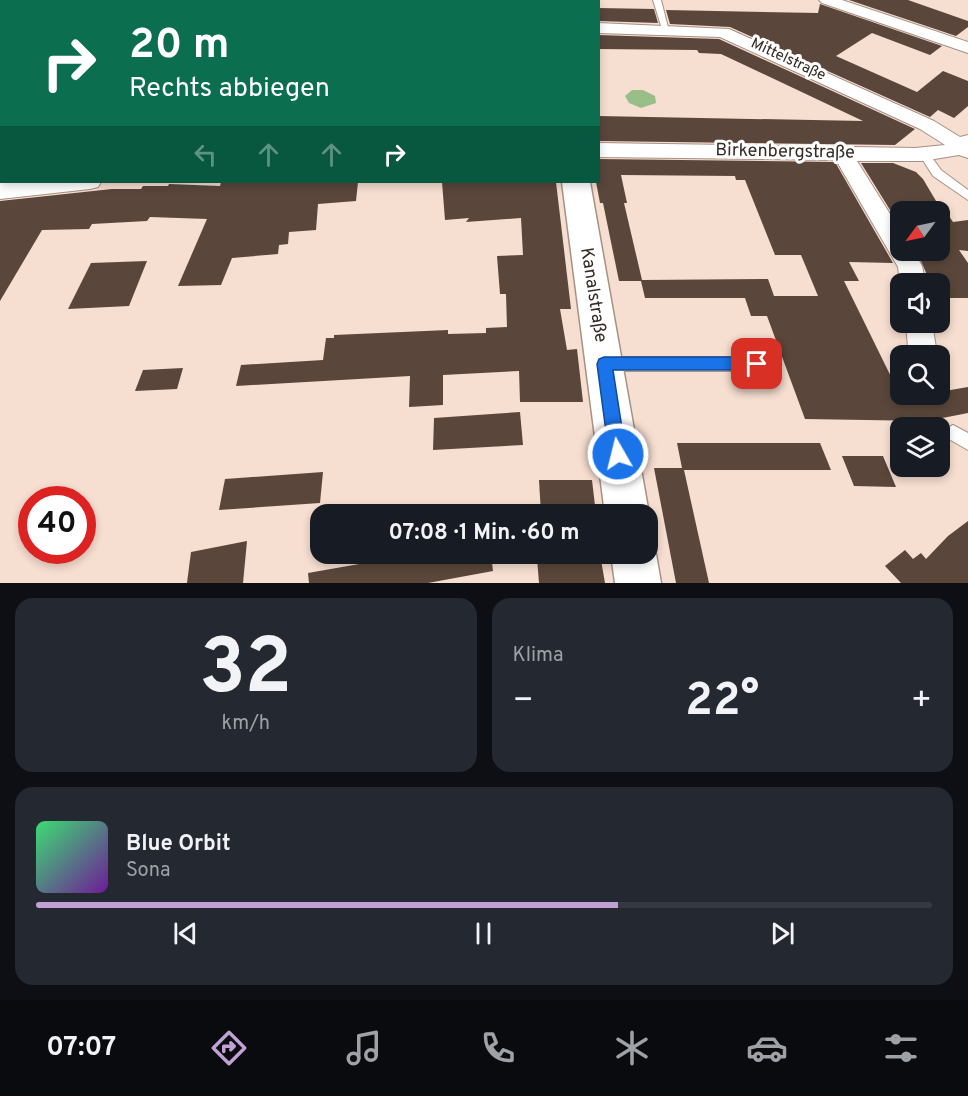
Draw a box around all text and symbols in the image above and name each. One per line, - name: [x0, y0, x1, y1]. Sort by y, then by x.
- text: 20 m: [129, 20, 230, 73]
- icon: right: [30, 24, 108, 102]
- street label: Mittelstraße: [747, 34, 829, 86]
- text: Rechts abbiegen: [129, 72, 330, 106]
- icon: left: [189, 138, 222, 171]
- icon: ahead: [252, 138, 285, 171]
- icon: ahead: [315, 138, 348, 171]
- icon: right: [378, 138, 411, 171]
- street label: Birkenbergstraße: [715, 139, 855, 165]
- north arrow: [890, 201, 950, 261]
- map controls: [890, 201, 950, 477]
- street label: Kanalstraße: [574, 246, 612, 344]
- button: sound: [890, 273, 950, 333]
- pin: [731, 338, 782, 389]
- button: search: [890, 345, 950, 405]
- icon: arrive: [740, 347, 773, 380]
- button: layers: [890, 417, 950, 477]
- position arrow: [586, 422, 650, 486]
- speed limit sign: 40: [18, 486, 96, 564]
- text: 07:08 · 1 Min. · 60 m: [388, 520, 580, 547]
- text: 32: [199, 622, 292, 721]
- text: Klima: [513, 643, 564, 669]
- text: 22°: [685, 674, 759, 731]
- text: −: [513, 681, 534, 723]
- text: +: [911, 681, 932, 723]
- text: km/h: [221, 711, 270, 737]
- text: Blue Orbit: [126, 831, 231, 858]
- text: Sona: [126, 858, 171, 884]
- icon: previous: [169, 917, 202, 950]
- icon: pause: [467, 917, 500, 950]
- icon: next: [766, 917, 799, 950]
- icon: directions: [208, 1027, 250, 1069]
- icon: music: [343, 1027, 385, 1069]
- icon: phone: [477, 1027, 519, 1069]
- icon: climate: [611, 1027, 653, 1069]
- icon: car: [746, 1027, 788, 1069]
- icon: filters: [880, 1027, 922, 1069]
- text: 07:07: [46, 1031, 116, 1065]

